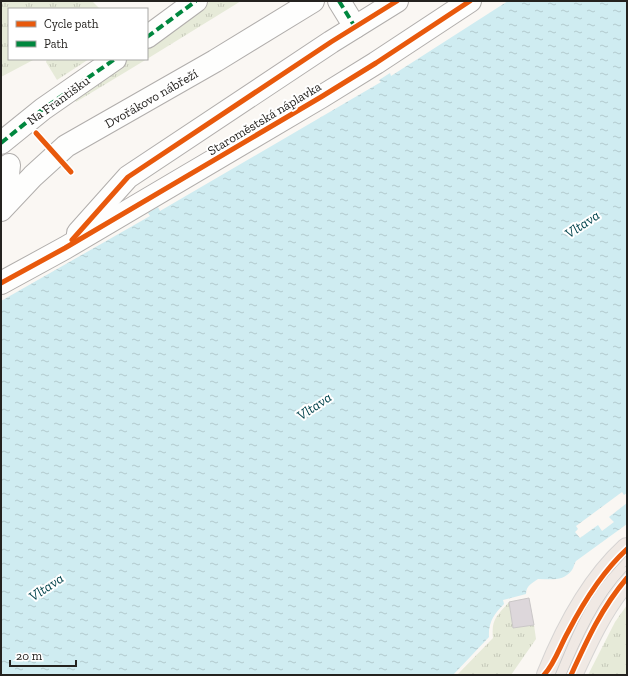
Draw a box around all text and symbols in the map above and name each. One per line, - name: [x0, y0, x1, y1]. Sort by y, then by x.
- legend: [8, 8, 148, 60]
- text: Cycle path: [44, 17, 99, 31]
- text: Path: [44, 37, 68, 51]
- street label: Dvořákovo nábřeží: [102, 66, 201, 131]
- street label: Na Františku: [24, 72, 93, 128]
- street label: Staroměstská náplavka: [205, 78, 324, 158]
- water label: Vltava: [562, 207, 603, 242]
- water label: Vltava: [294, 389, 335, 424]
- water label: Vltava: [26, 570, 67, 605]
- scale bar: [10, 642, 76, 668]
- text: 20 m: [16, 649, 43, 663]

